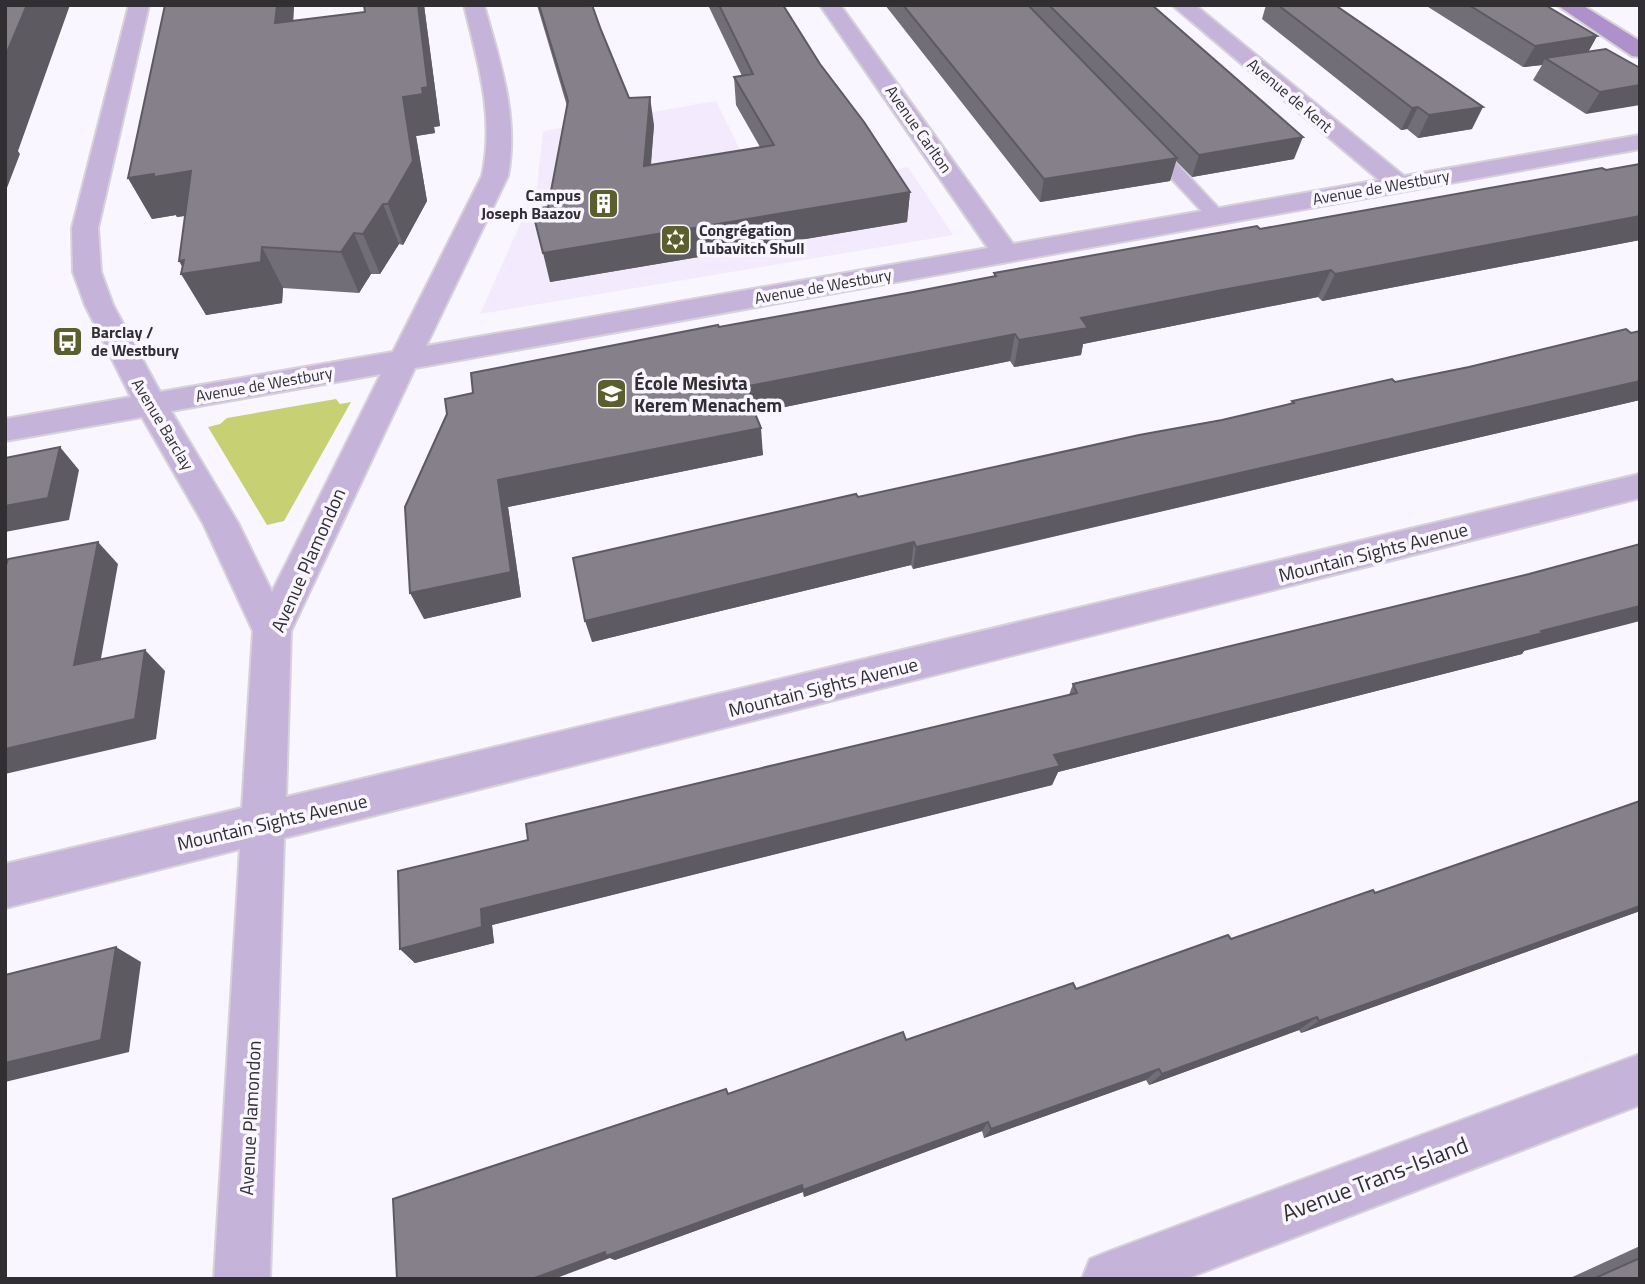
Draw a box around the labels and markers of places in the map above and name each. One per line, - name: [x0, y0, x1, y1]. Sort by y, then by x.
- place label: Campus Joseph Baazov: [481, 183, 581, 225]
- building icon: Campus Joseph Baazov: [587, 187, 621, 221]
- place label: Congrégation Lubavitch Shull: [699, 218, 805, 260]
- synagogue icon: Congrégation Lubavitch Shull: [659, 222, 693, 256]
- place label: Barclay / de Westbury: [91, 320, 179, 362]
- bus stop icon: Barclay / de Westbury: [51, 324, 85, 358]
- place label: École Mesivta Kerem Menachem: [634, 368, 782, 419]
- school or university icon: École Mesivta Kerem Menachem: [594, 377, 628, 411]

